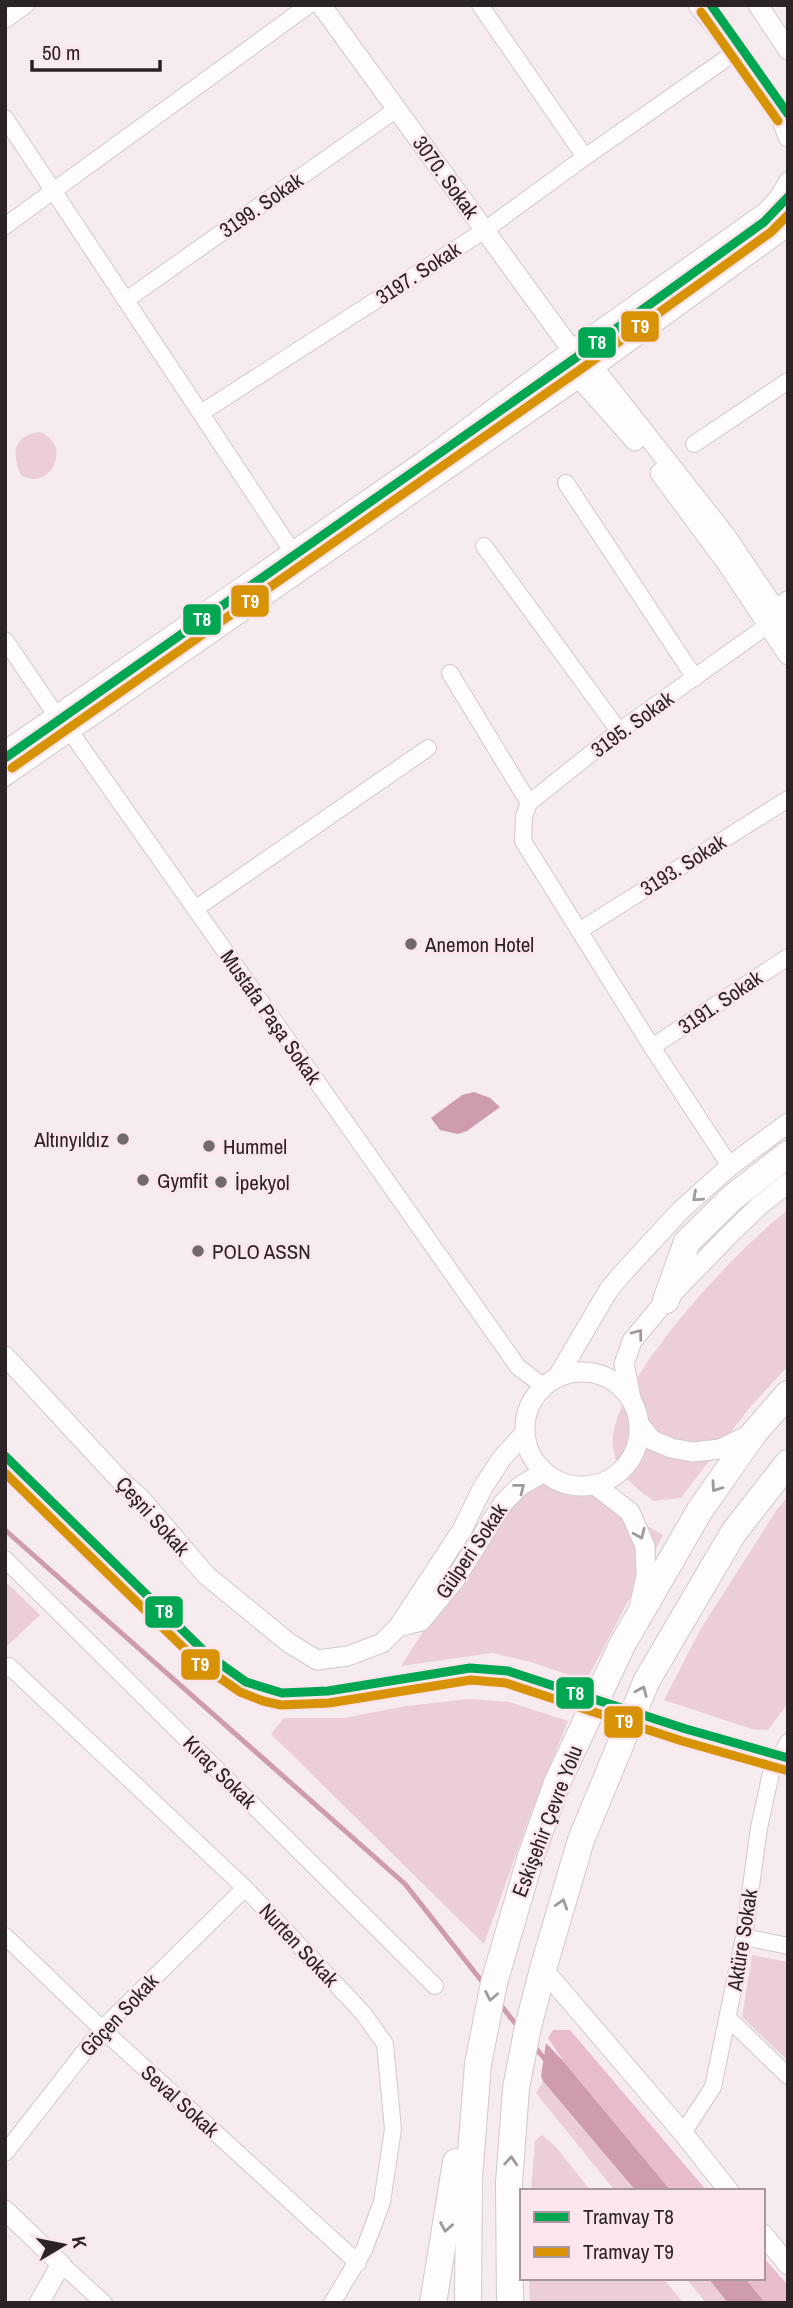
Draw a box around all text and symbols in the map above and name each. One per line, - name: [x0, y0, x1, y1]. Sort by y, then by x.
- scale bar: [32, 28, 159, 72]
- text: 50 m: [42, 38, 80, 67]
- street label: 3070. Sokak: [406, 130, 486, 225]
- street label: 3199. Sokak: [213, 165, 309, 244]
- street label: 3197. Sokak: [370, 235, 466, 311]
- line badge: T9: [620, 310, 660, 343]
- text: T9: [631, 313, 649, 339]
- line badge: T8: [577, 326, 617, 359]
- text: T8: [588, 329, 606, 355]
- line badge: T9: [230, 584, 270, 618]
- text: T9: [241, 588, 259, 614]
- line badge: T8: [182, 603, 222, 636]
- text: T8: [193, 606, 211, 632]
- street label: 3195. Sokak: [585, 684, 680, 764]
- street label: 3193. Sokak: [635, 827, 732, 903]
- place label: Anemon Hotel: [424, 930, 534, 959]
- marker: Anemon Hotel: [403, 936, 419, 952]
- street label: Mustafa Paşa Sokak: [214, 944, 328, 1090]
- street label: 3191. Sokak: [672, 963, 768, 1041]
- place label: Altınyıldız: [33, 1125, 109, 1154]
- marker: Altınyıldız: [115, 1131, 131, 1147]
- place label: Hummel: [223, 1132, 287, 1161]
- marker: Hummel: [201, 1138, 217, 1154]
- place label: Gymfit: [157, 1166, 208, 1195]
- place label: İpekyol: [235, 1168, 290, 1197]
- marker: Gymfit: [135, 1172, 151, 1188]
- marker: İpekyol: [213, 1174, 229, 1190]
- one-way arrow: [692, 1188, 705, 1201]
- place label: POLO ASSN: [212, 1237, 311, 1266]
- marker: POLO ASSN: [190, 1243, 206, 1259]
- one-way arrow: [630, 1330, 643, 1342]
- street label: Çeşni Sokak: [110, 1470, 197, 1562]
- one-way arrow: [712, 1479, 724, 1492]
- one-way arrow: [513, 1483, 525, 1496]
- street label: Gülperi Sokak: [428, 1497, 514, 1604]
- one-way arrow: [632, 1527, 646, 1539]
- line badge: T8: [144, 1595, 184, 1629]
- text: T8: [155, 1598, 173, 1624]
- line badge: T9: [180, 1648, 221, 1681]
- text: T9: [191, 1651, 209, 1677]
- line badge: T8: [555, 1676, 595, 1710]
- text: T8: [566, 1680, 584, 1706]
- one-way arrow: [634, 1686, 648, 1698]
- line badge: T9: [603, 1705, 644, 1739]
- text: T9: [615, 1708, 633, 1734]
- street label: Kıraç Sokak: [177, 1729, 263, 1815]
- street label: Eskişehir Çevre Yolu: [505, 1741, 589, 1901]
- street label: Aktüre Sokak: [720, 1887, 764, 1994]
- street label: Nurten Sokak: [253, 1897, 345, 1993]
- one-way arrow: [554, 1898, 569, 1910]
- street label: Göçen Sokak: [73, 1967, 165, 2063]
- one-way arrow: [485, 1990, 500, 2002]
- street label: Seval Sokak: [135, 2058, 226, 2144]
- one-way arrow: [503, 2155, 518, 2166]
- legend: [520, 2189, 765, 2280]
- text: Tramvay T8: [583, 2202, 674, 2231]
- north arrow: [28, 2210, 98, 2280]
- one-way arrow: [439, 2221, 454, 2233]
- text: K: [66, 2234, 94, 2251]
- text: Tramvay T9: [583, 2237, 674, 2266]

